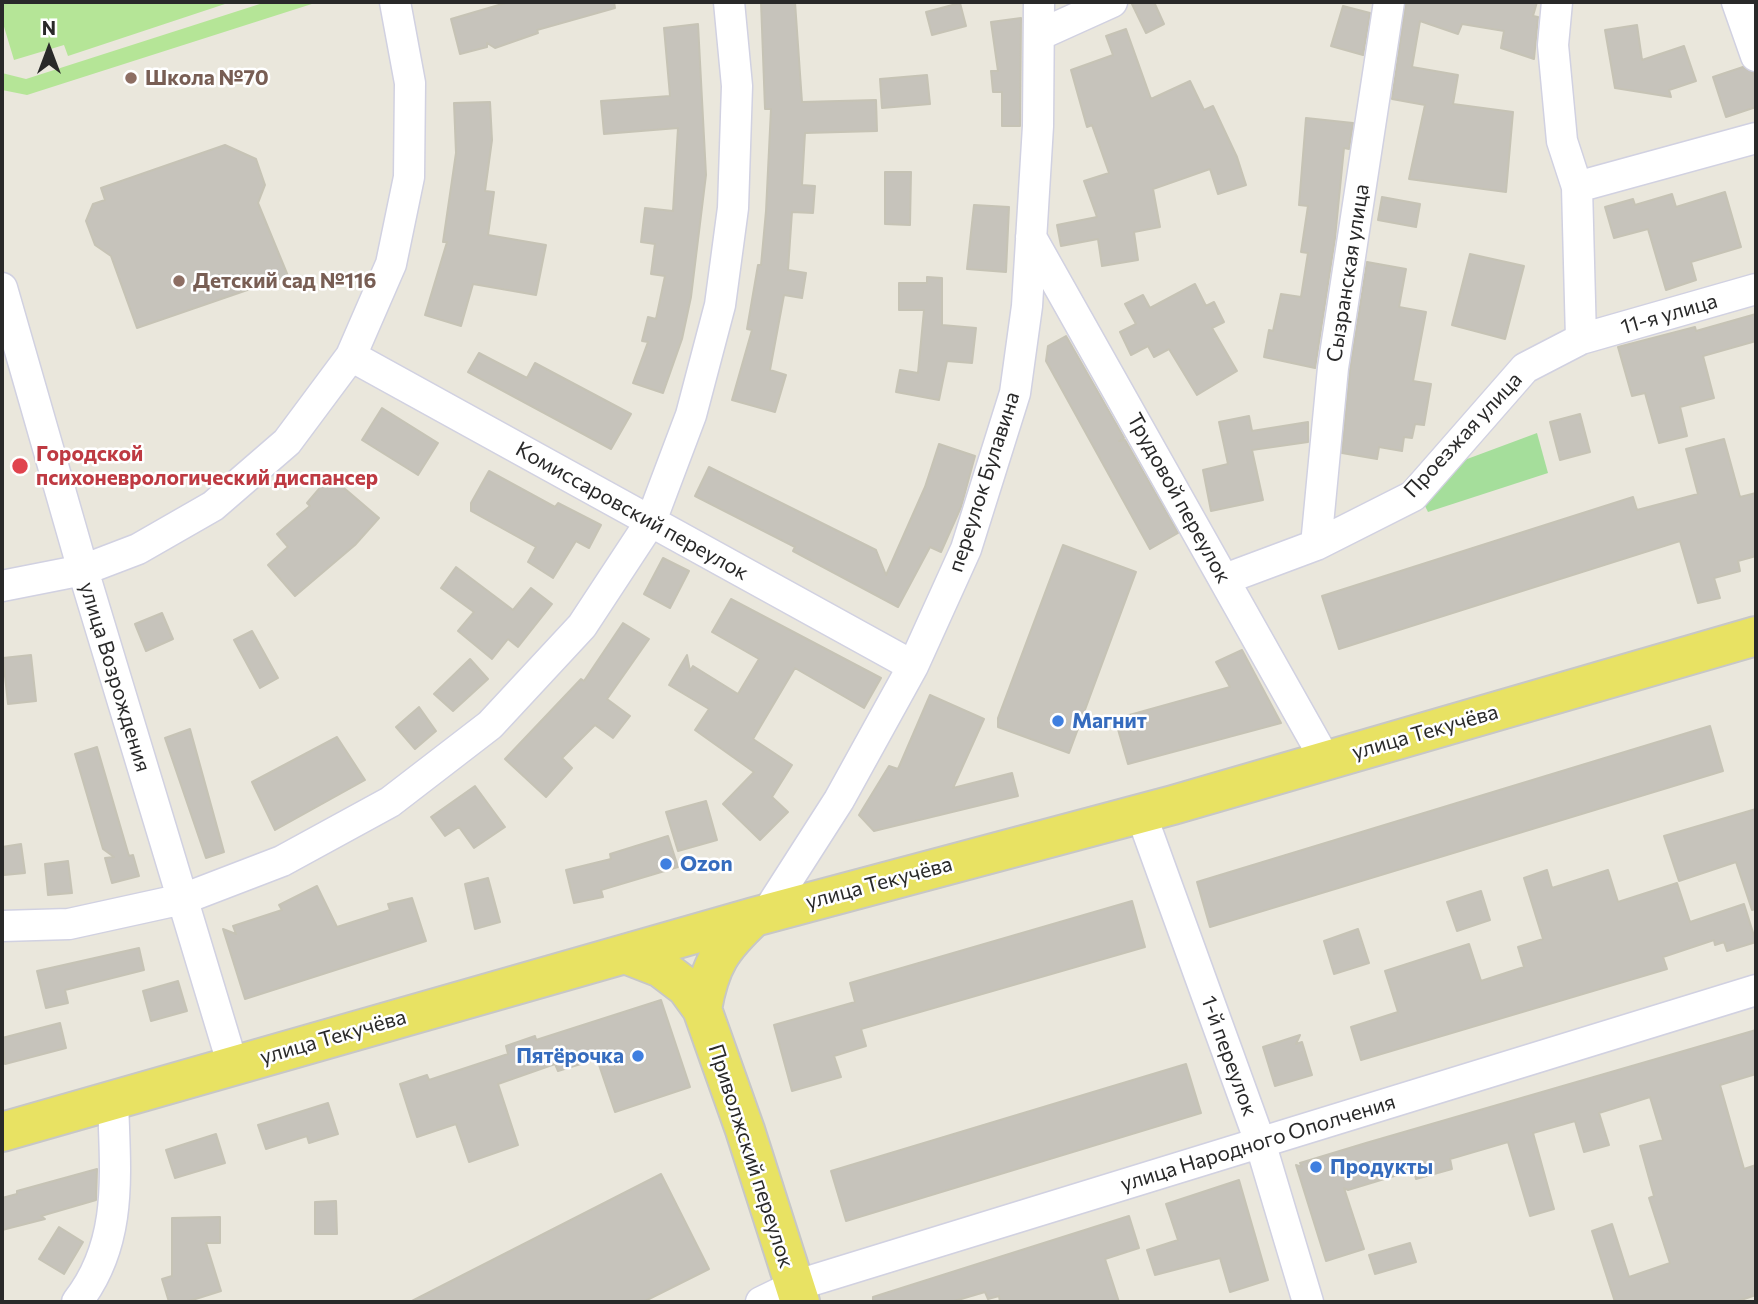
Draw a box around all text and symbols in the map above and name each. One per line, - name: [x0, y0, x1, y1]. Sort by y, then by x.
- north arrow: [14, 14, 84, 84]
- text: N: [42, 16, 56, 39]
- place label: Школа №70: [145, 65, 269, 91]
- marker: Школа №70: [123, 70, 139, 86]
- street label: Сызранская улица: [1321, 182, 1375, 364]
- place label: Детский сад №116: [193, 268, 377, 294]
- marker: Детский сад №116: [171, 273, 187, 289]
- street label: 11-я улица: [1618, 288, 1720, 340]
- street label: Проезжая улица: [1399, 367, 1527, 503]
- street label: переулок Булавина: [943, 389, 1025, 575]
- street label: Трудовой переулок: [1122, 409, 1236, 587]
- street label: Комиссаровский переулок: [511, 436, 753, 586]
- place label: Городской психоневрологический диспансер: [36, 441, 378, 491]
- marker: Городской психоневрологический диспансер: [10, 456, 30, 476]
- street label: улица Возрождения: [74, 579, 156, 775]
- street label: улица Текучёва: [1349, 699, 1501, 765]
- place label: Магнит: [1072, 708, 1147, 734]
- marker: Магнит: [1050, 713, 1066, 729]
- place label: Ozon: [680, 851, 733, 877]
- street label: улица Текучёва: [803, 851, 955, 915]
- marker: Ozon: [658, 856, 674, 872]
- street label: 1-й переулок: [1196, 992, 1262, 1120]
- street label: улица Текучёва: [257, 1004, 409, 1070]
- street label: Приволжский переулок: [703, 1041, 799, 1271]
- place label: Пятёрочка: [516, 1043, 624, 1069]
- marker: Пятёрочка: [630, 1048, 646, 1064]
- street label: улица Народного Ополчения: [1118, 1089, 1398, 1197]
- place label: Продукты: [1330, 1154, 1433, 1180]
- marker: Продукты: [1308, 1159, 1324, 1175]

